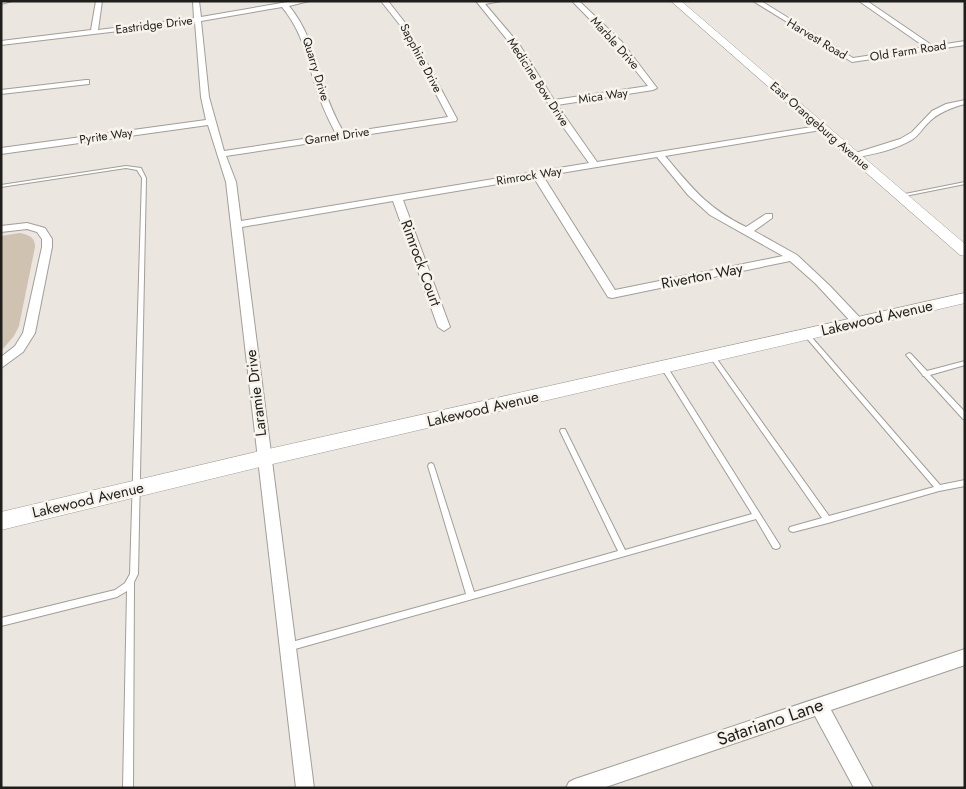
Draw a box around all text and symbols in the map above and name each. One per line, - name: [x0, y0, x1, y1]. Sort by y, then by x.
- street label: Eastridge Drive: [114, 11, 194, 39]
- street label: Marble Drive: [586, 13, 644, 73]
- street label: Harvest Road: [784, 14, 850, 64]
- street label: Sapphire Drive: [395, 20, 447, 96]
- street label: Medicine Bow Drive: [503, 34, 573, 130]
- street label: Quarry Drive: [298, 35, 334, 103]
- street label: Old Farm Road: [869, 36, 947, 66]
- street label: East Orangeburg Avenue: [766, 77, 874, 175]
- street label: Mica Way: [577, 84, 630, 108]
- street label: Pyrite Way: [78, 123, 134, 149]
- street label: Garnet Drive: [304, 123, 370, 149]
- street label: Rimrock Way: [495, 162, 564, 190]
- street label: Rimrock Court: [395, 217, 447, 310]
- street label: Riverton Way: [659, 257, 745, 295]
- street label: Lakewood Avenue: [819, 294, 935, 342]
- street label: Laramie Drive: [240, 348, 272, 438]
- street label: Lakewood Avenue: [425, 385, 541, 433]
- street label: Lakewood Avenue: [30, 476, 146, 524]
- street label: Satariano Lane: [713, 692, 827, 752]

